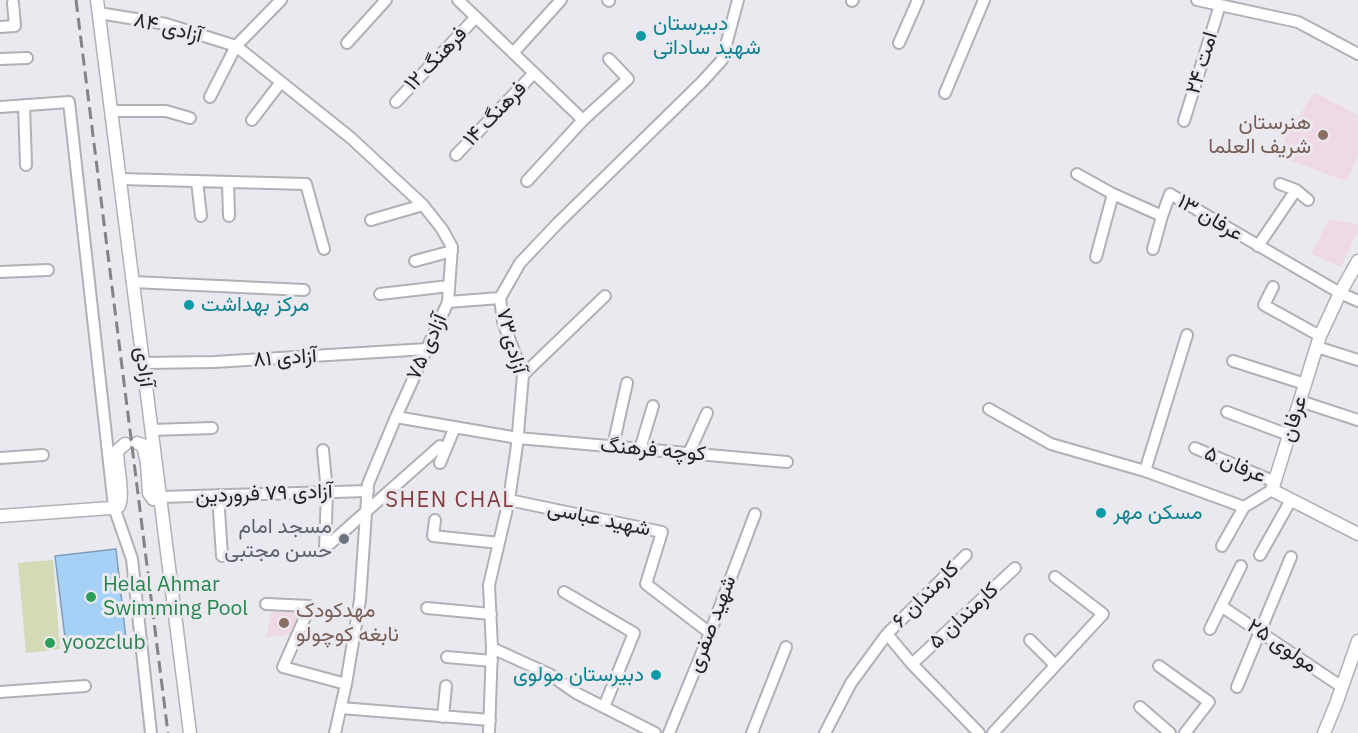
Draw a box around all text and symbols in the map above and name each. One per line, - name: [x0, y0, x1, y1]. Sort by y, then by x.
- street label: آزادی ۸۴: [131, 7, 205, 49]
- place label: دبیرستان شهید ساداتی: [653, 11, 761, 61]
- street label: فرهنگ ۱۲: [399, 22, 473, 96]
- marker: دبیرستان شهید ساداتی: [634, 29, 648, 43]
- street label: امت ۲۴: [1181, 29, 1223, 97]
- street label: فرهنگ ۱۴: [458, 76, 532, 152]
- place label: هنرستان شریف العلما: [1208, 110, 1311, 160]
- marker: هنرستان شریف العلما: [1316, 128, 1330, 142]
- street label: عرفان ۱۳: [1173, 189, 1247, 247]
- place label: مرکز بهداشت: [201, 292, 310, 318]
- marker: مرکز بهداشت: [182, 298, 196, 312]
- street label: آزادی۷۳: [490, 306, 532, 376]
- street label: آزادی ۷۵: [401, 310, 453, 384]
- street label: آزادی ۸۱: [252, 343, 318, 373]
- street label: آزادی: [129, 345, 159, 389]
- street label: عرفان: [1275, 393, 1313, 445]
- street label: کوچه فرهنگ: [599, 433, 707, 467]
- street label: عرفان ۵: [1200, 441, 1270, 489]
- street label: آزادی ۷۹ فروردین: [195, 479, 333, 509]
- district label: SHEN CHAL: [385, 488, 515, 514]
- street label: شهید عباسی: [545, 496, 653, 542]
- place label: مسکن مهر: [1113, 500, 1203, 526]
- marker: مسکن مهر: [1094, 506, 1108, 520]
- place label: مسجد امام حسن مجتبی: [224, 514, 332, 564]
- marker: مسجد امام حسن مجتبی: [337, 532, 351, 546]
- street label: کارمندان ۶: [887, 556, 965, 634]
- place label: Helal Ahmar Swimming Pool: [103, 572, 248, 622]
- street label: شهید صفری: [682, 572, 742, 676]
- street label: کارمندان ۵: [924, 577, 1004, 655]
- marker: Helal Ahmar Swimming Pool: [84, 590, 98, 604]
- place label: مهدکودک نابغه کوچولو: [296, 598, 399, 648]
- street label: مولوی ۲۵: [1242, 613, 1322, 679]
- marker: مهدکودک نابغه کوچولو: [277, 616, 291, 630]
- place label: yoozclub: [62, 630, 146, 656]
- marker: yoozclub: [43, 636, 57, 650]
- place label: دبیرستان مولوی: [513, 662, 644, 688]
- marker: دبیرستان مولوی: [649, 668, 663, 682]

